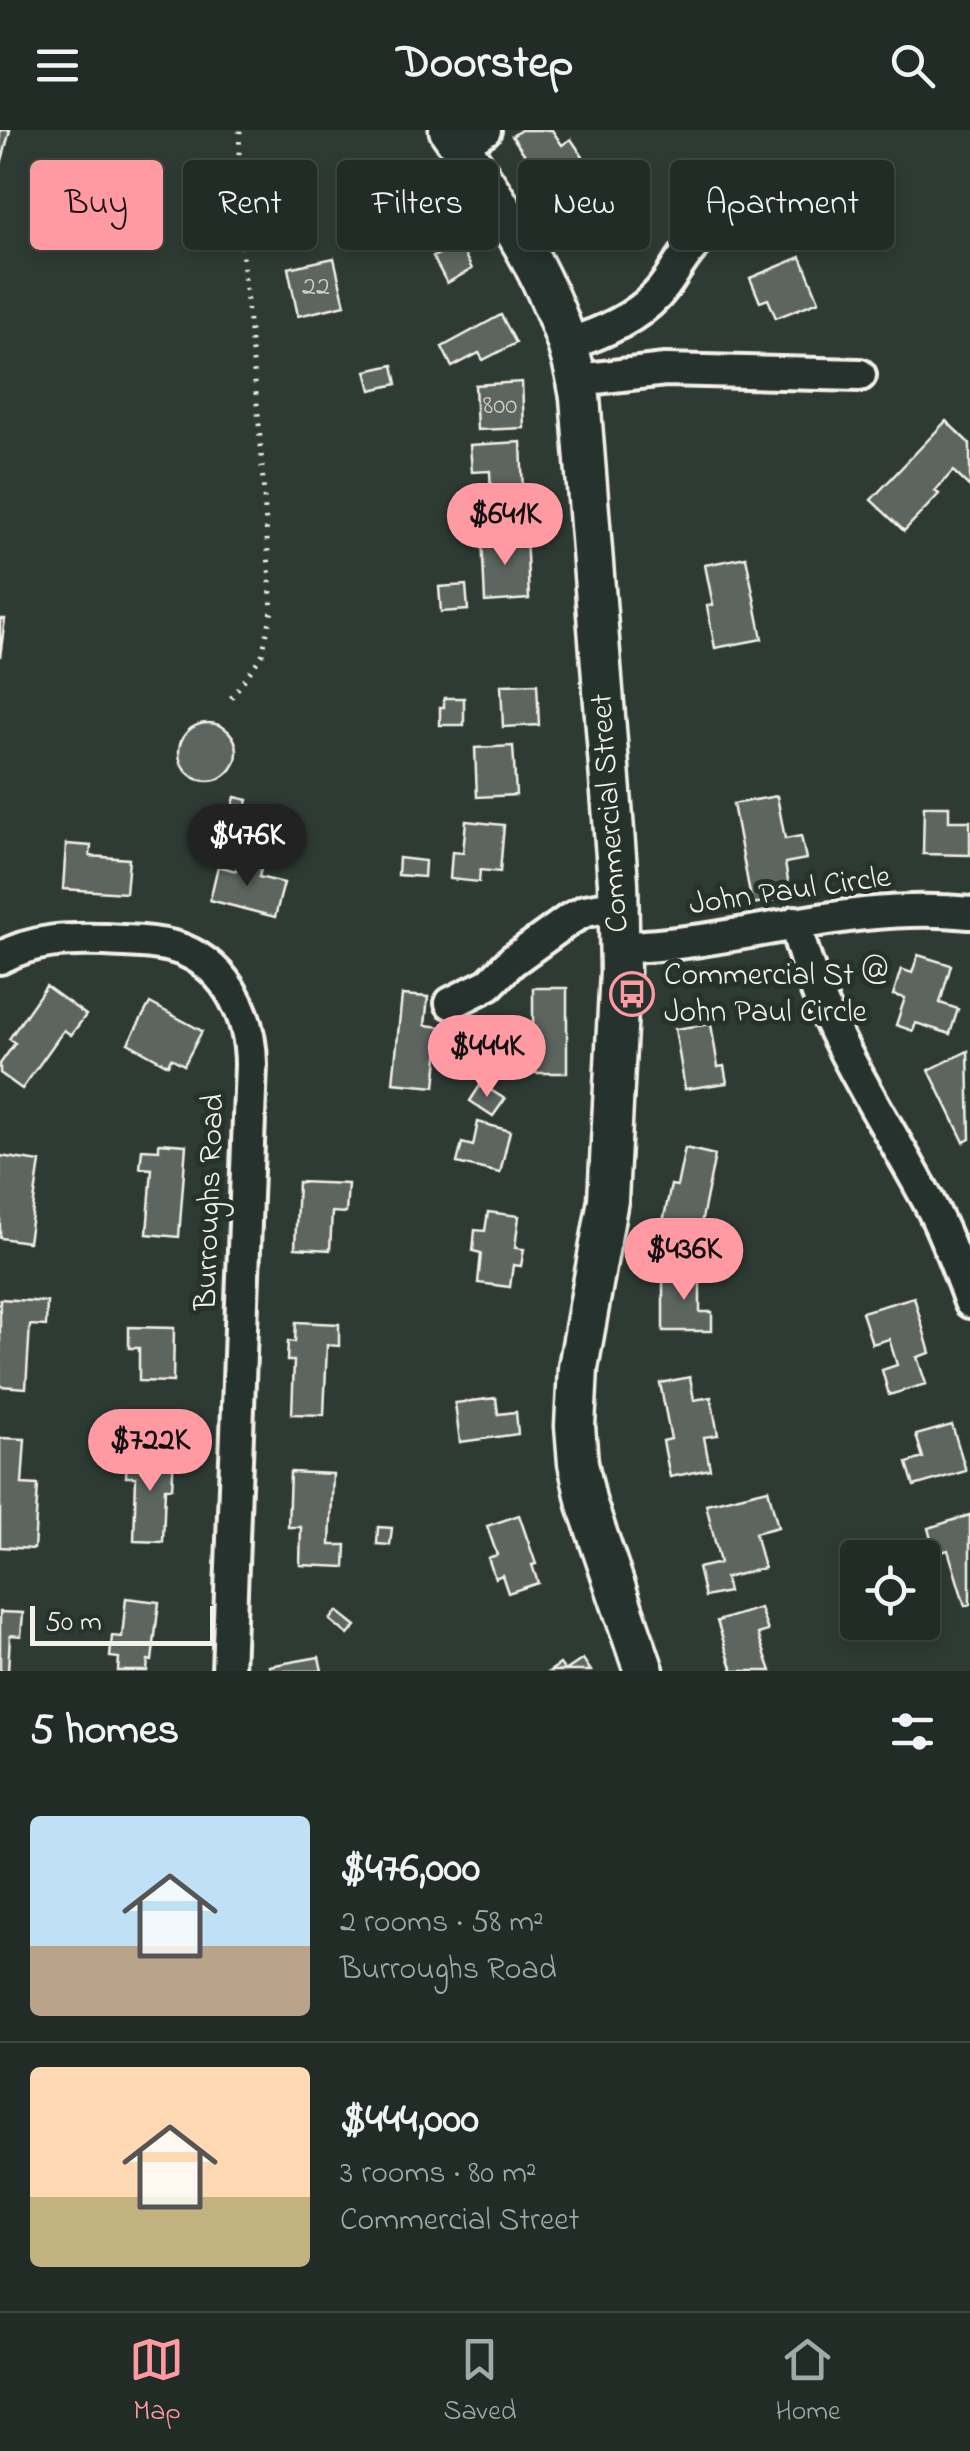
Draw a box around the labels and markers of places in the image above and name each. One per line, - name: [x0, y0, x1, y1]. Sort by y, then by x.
- pin: $641K: [435, 483, 575, 568]
- pin: $476K: [177, 804, 317, 889]
- place label: Commercial St @ John Paul Circle: [664, 953, 888, 1037]
- bus stop icon: Commercial St @ John Paul Circle: [609, 971, 655, 1017]
- pin: $444K: [417, 1015, 557, 1100]
- pin: $436K: [614, 1218, 754, 1303]
- pin: $722K: [80, 1409, 220, 1494]

